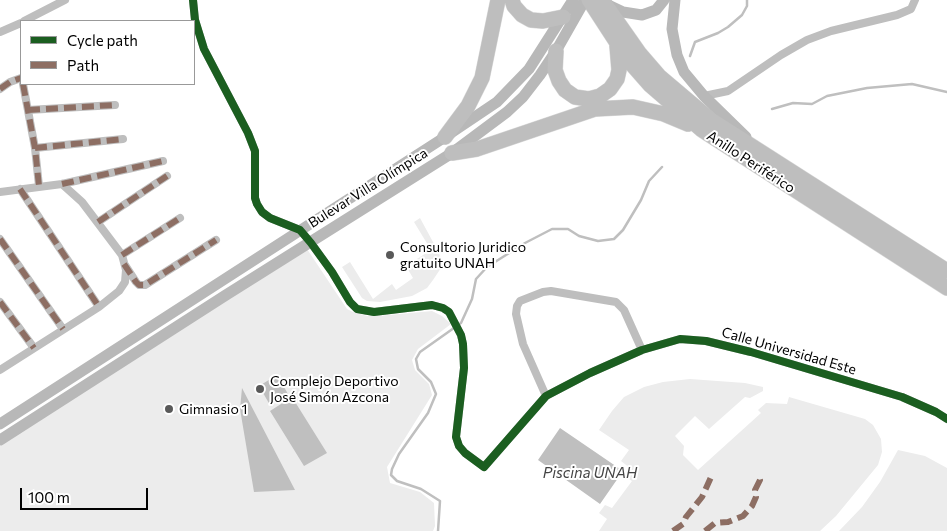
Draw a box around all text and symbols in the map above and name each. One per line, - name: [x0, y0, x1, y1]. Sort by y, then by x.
- legend: [20, 20, 195, 85]
- text: Cycle path: [67, 31, 138, 49]
- text: Path: [67, 56, 99, 74]
- street label: Anillo Periférico: [704, 127, 798, 197]
- street label: Bulevar Villa Olímpica: [305, 144, 431, 232]
- place label: Consultorio Juridico gratuito UNAH: [400, 239, 526, 272]
- marker: Consultorio Juridico gratuito UNAH: [384, 249, 396, 261]
- street label: Calle Universidad Este: [720, 324, 858, 378]
- place label: Complejo Deportivo José Simón Azcona: [270, 373, 399, 406]
- marker: Complejo Deportivo José Simón Azcona: [254, 383, 266, 395]
- place label: Gimnasio 1: [179, 401, 247, 417]
- marker: Gimnasio 1: [163, 403, 175, 415]
- water label: Piscina UNAH: [543, 464, 637, 482]
- scale bar: [22, 478, 150, 510]
- text: 100 m: [28, 488, 70, 506]

